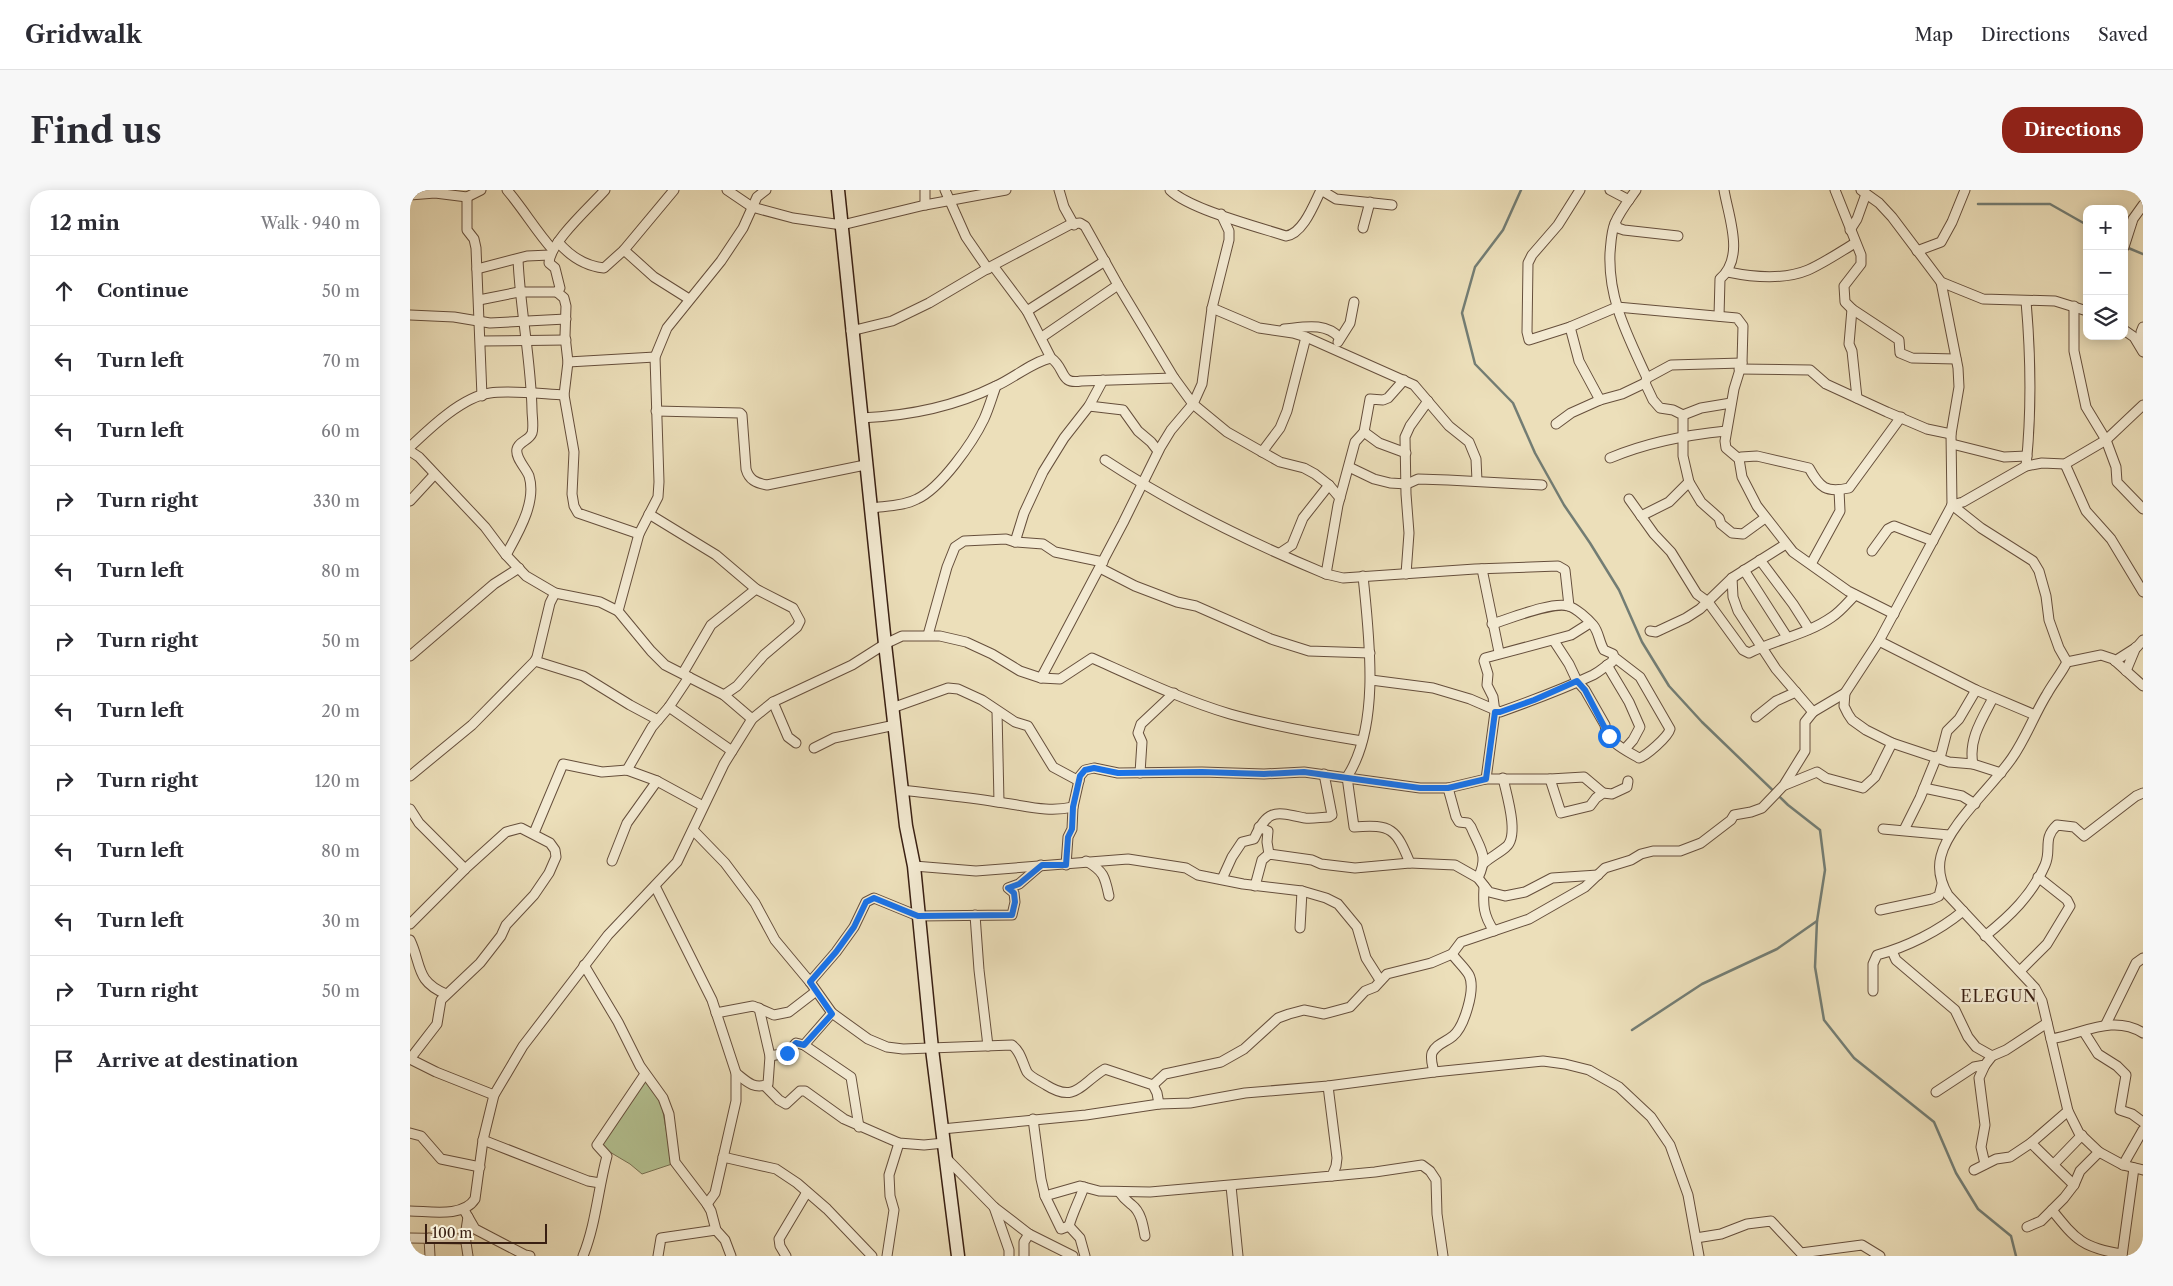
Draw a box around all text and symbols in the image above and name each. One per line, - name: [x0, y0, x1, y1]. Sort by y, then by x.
- text: Gridwalk: [25, 20, 142, 49]
- text: Map: [1914, 24, 1953, 46]
- text: Directions: [1981, 24, 2070, 46]
- text: Saved: [2098, 24, 2148, 46]
- button: Directions: [2002, 107, 2143, 153]
- text: Find us: [30, 109, 162, 152]
- map controls: [2083, 205, 2128, 340]
- button: +: [2083, 205, 2128, 250]
- text: 12 min: [50, 210, 120, 235]
- text: Walk · 940 m: [261, 213, 360, 233]
- button: −: [2083, 250, 2128, 295]
- icon: ahead: [50, 277, 78, 305]
- text: Continue: [97, 279, 189, 302]
- text: 50 m: [322, 281, 360, 301]
- button: layers: [2083, 295, 2128, 340]
- icon: left: [50, 347, 78, 375]
- text: Turn left: [97, 349, 184, 372]
- text: 70 m: [323, 351, 360, 371]
- icon: left: [50, 417, 78, 445]
- text: Turn left: [97, 419, 184, 442]
- text: 60 m: [321, 421, 360, 441]
- icon: right: [50, 487, 78, 515]
- text: Turn right: [97, 489, 198, 512]
- text: 330 m: [313, 491, 360, 511]
- icon: left: [50, 557, 78, 585]
- text: Turn left: [97, 559, 184, 582]
- text: 80 m: [321, 561, 360, 581]
- icon: right: [50, 627, 78, 655]
- text: Turn right: [97, 629, 198, 652]
- text: 50 m: [322, 631, 360, 651]
- icon: left: [50, 697, 78, 725]
- text: Turn left: [97, 699, 184, 722]
- text: 20 m: [321, 701, 360, 721]
- route start: [1598, 725, 1621, 748]
- icon: right: [50, 767, 78, 795]
- text: Turn right: [97, 769, 198, 792]
- text: 120 m: [315, 771, 360, 791]
- icon: left: [50, 837, 78, 865]
- text: Turn left: [97, 839, 184, 862]
- text: 80 m: [321, 841, 360, 861]
- icon: left: [50, 907, 78, 935]
- text: Turn left: [97, 909, 184, 932]
- text: 30 m: [322, 911, 360, 931]
- icon: right: [50, 977, 78, 1005]
- text: Turn right: [97, 979, 198, 1002]
- text: 50 m: [322, 981, 360, 1001]
- district label: ELEGUN: [1961, 986, 2038, 1006]
- route end: [776, 1042, 799, 1065]
- icon: arrive: [50, 1047, 78, 1075]
- text: Arrive at destination: [97, 1049, 298, 1072]
- scale bar: [425, 1221, 548, 1244]
- text: 100 m: [432, 1224, 472, 1242]

